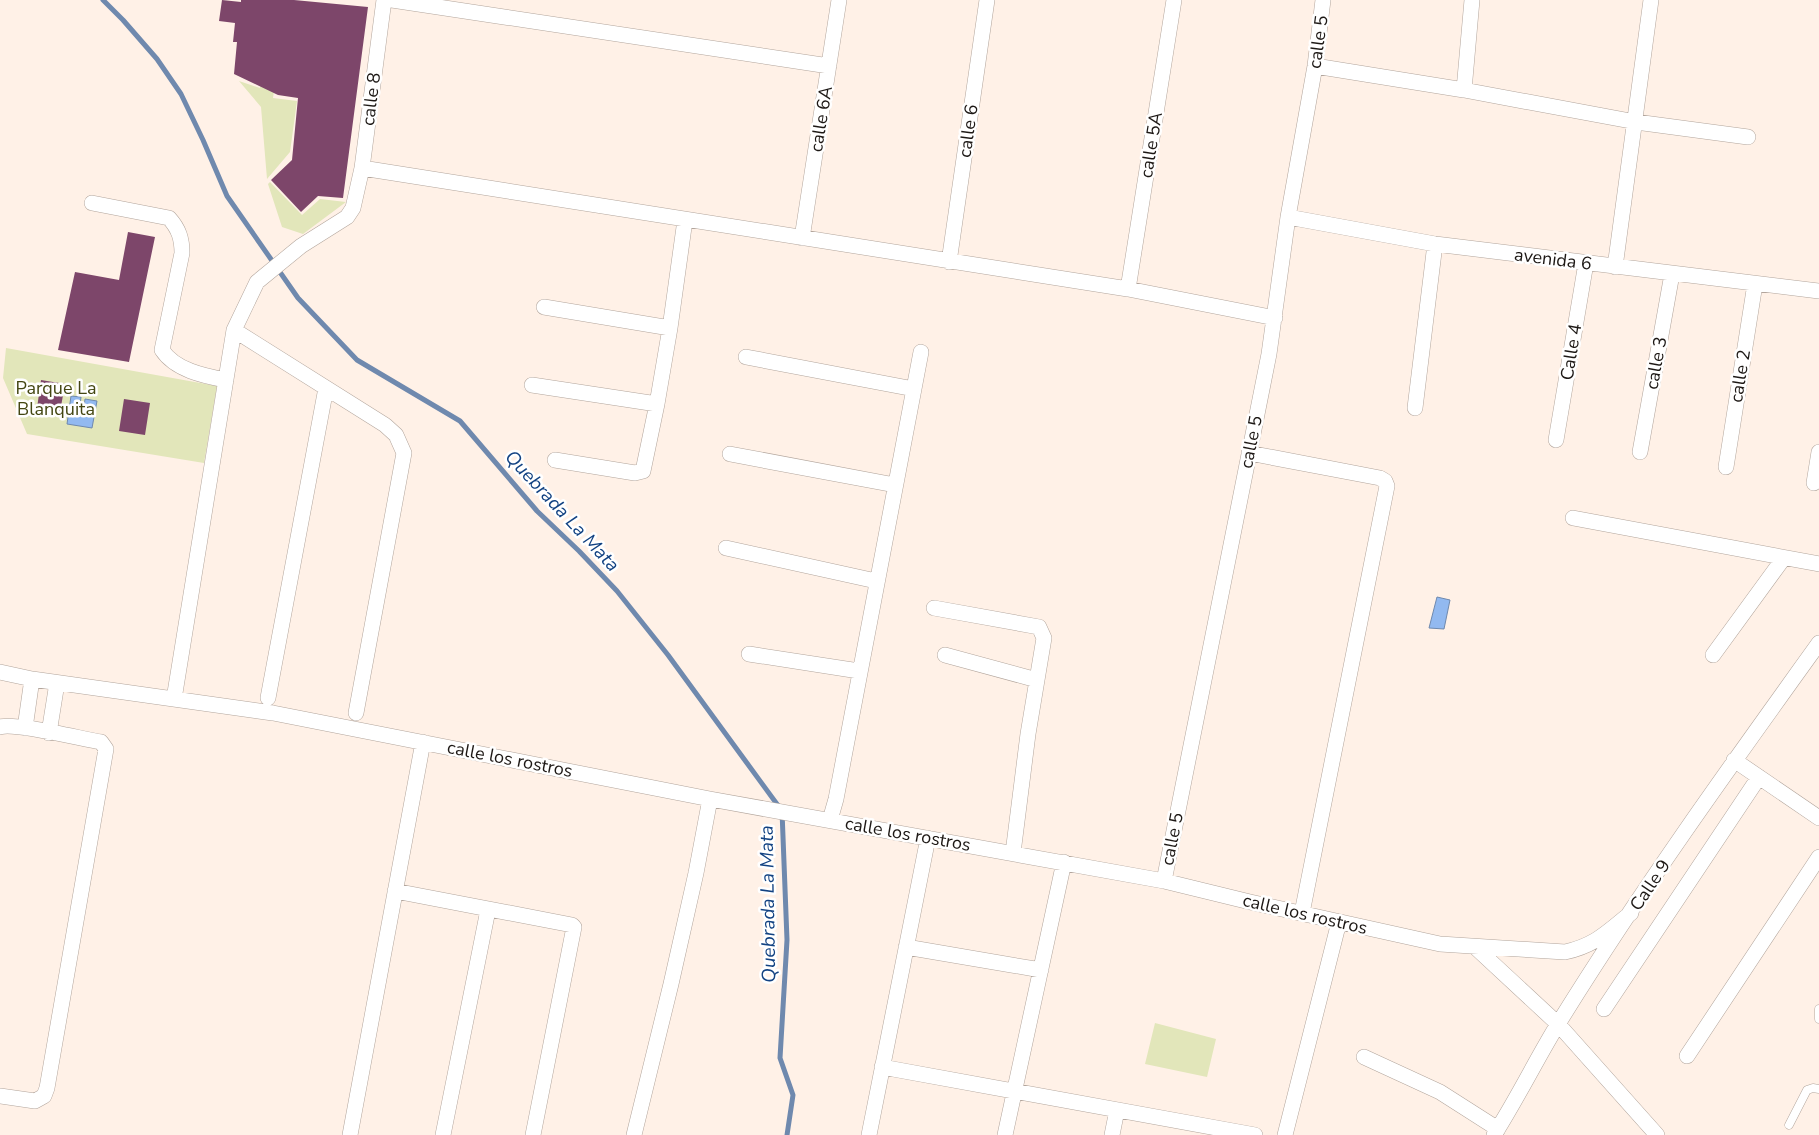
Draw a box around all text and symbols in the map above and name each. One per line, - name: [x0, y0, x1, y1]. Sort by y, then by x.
- street label: calle 5: [1302, 14, 1334, 70]
- street label: calle 8: [356, 71, 386, 127]
- street label: calle 6A: [804, 84, 838, 154]
- street label: calle 6: [952, 103, 984, 159]
- street label: calle 5A: [1134, 110, 1168, 180]
- street label: avenida 6: [1513, 242, 1593, 276]
- street label: Calle 4: [1555, 322, 1587, 382]
- street label: calle 3: [1640, 335, 1672, 391]
- street label: calle 2: [1724, 348, 1756, 404]
- park label: Parque La Blanquita: [16, 376, 96, 421]
- street label: calle 5: [1234, 414, 1268, 470]
- water label: Quebrada La Mata: [499, 445, 625, 577]
- street label: calle los rostros: [445, 735, 575, 783]
- street label: calle los rostros: [843, 811, 973, 857]
- street label: calle 5: [1155, 811, 1189, 867]
- water label: Quebrada La Mata: [754, 825, 782, 983]
- street label: Calle 9: [1624, 855, 1676, 915]
- street label: calle los rostros: [1240, 888, 1370, 940]

